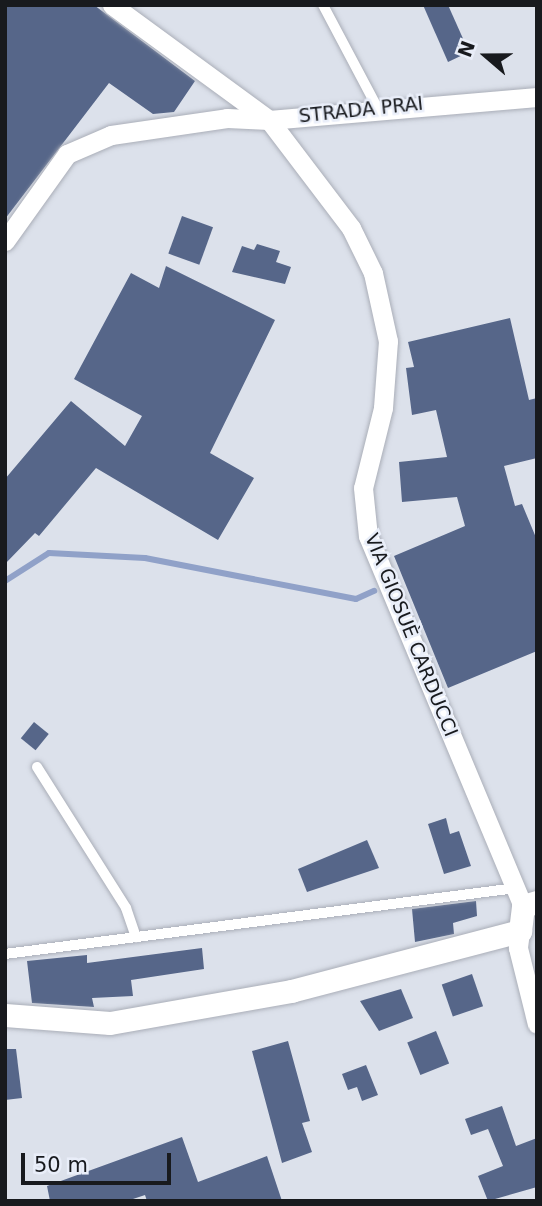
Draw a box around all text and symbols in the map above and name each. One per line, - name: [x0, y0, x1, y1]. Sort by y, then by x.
- north arrow: [451, 21, 521, 91]
- text: N: [453, 38, 479, 60]
- street label: STRADA PRAI: [298, 92, 424, 128]
- street label: VIA GIOSUÈ CARDUCCI: [360, 530, 462, 740]
- scale bar: [24, 1140, 175, 1184]
- text: 50 m: [34, 1153, 88, 1177]

